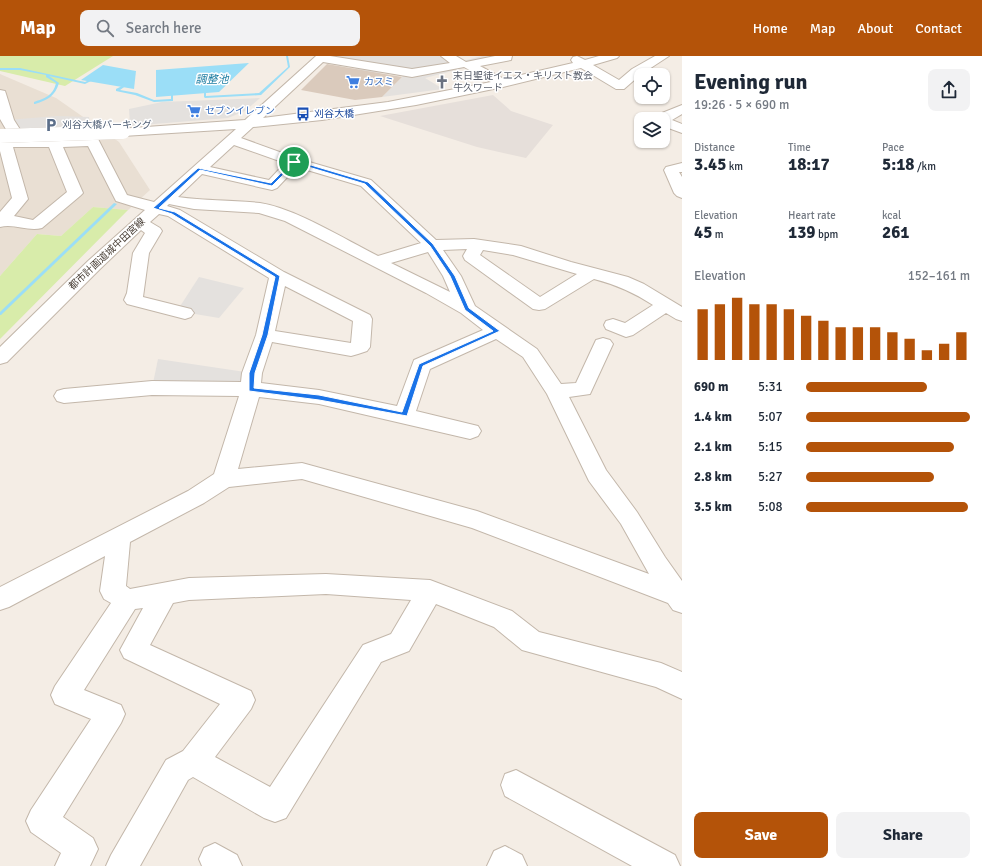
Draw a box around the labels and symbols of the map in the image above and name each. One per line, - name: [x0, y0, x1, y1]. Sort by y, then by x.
- place label: 末日聖徒イエス・キリスト教会 牛久ワード: [453, 70, 593, 94]
- water label: 調整池: [196, 73, 229, 86]
- supermarket icon: カスミ: [345, 74, 361, 90]
- church icon: 末日聖徒イエス・キリスト教会 牛久ワード: [434, 74, 450, 90]
- place label: カスミ: [364, 76, 394, 88]
- supermarket icon: セブンイレブン: [186, 103, 202, 119]
- place label: セブンイレブン: [205, 105, 275, 117]
- bus stop icon: 刈谷大橋: [295, 106, 311, 122]
- place label: 刈谷大橋: [314, 108, 354, 120]
- parking icon: 刈谷大橋パーキング: [43, 117, 59, 133]
- place label: 刈谷大橋パーキング: [62, 119, 152, 131]
- pin: [277, 145, 311, 179]
- street label: 都市計画道城中田宮線: [66, 216, 148, 292]

